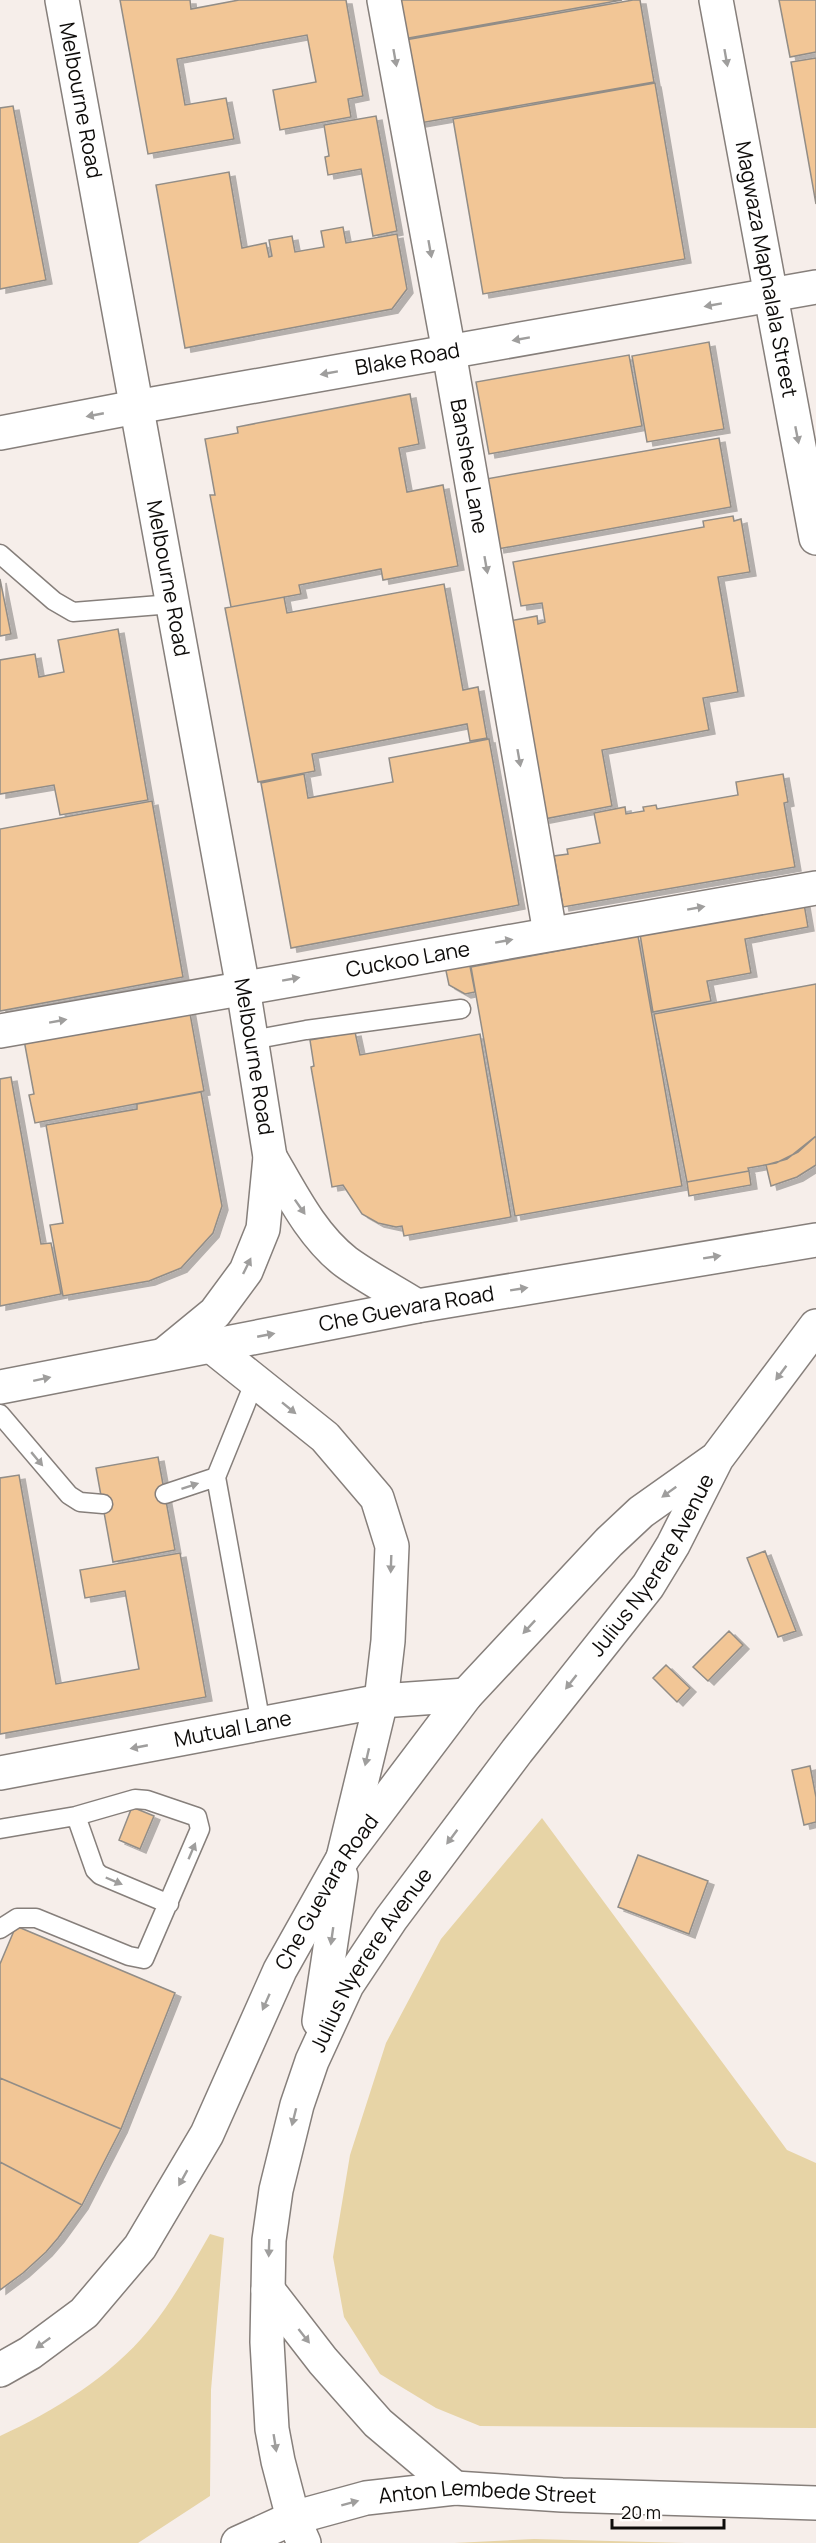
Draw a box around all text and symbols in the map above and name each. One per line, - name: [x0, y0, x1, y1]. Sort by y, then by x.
- street label: Melbourne Road: [53, 20, 109, 181]
- one-way arrow: [390, 48, 399, 67]
- one-way arrow: [722, 48, 731, 67]
- street label: Magwaza Maphalala Street: [730, 139, 805, 400]
- one-way arrow: [426, 240, 435, 259]
- one-way arrow: [703, 301, 722, 310]
- street label: Blake Road: [353, 335, 462, 381]
- one-way arrow: [511, 335, 530, 344]
- one-way arrow: [319, 369, 338, 378]
- street label: Banshee Lane: [444, 397, 495, 536]
- one-way arrow: [86, 411, 105, 420]
- one-way arrow: [793, 426, 802, 445]
- street label: Melbourne Road: [141, 498, 197, 659]
- one-way arrow: [482, 556, 491, 575]
- one-way arrow: [515, 748, 524, 767]
- one-way arrow: [686, 903, 705, 912]
- street label: Cuckoo Lane: [343, 934, 472, 983]
- one-way arrow: [494, 936, 513, 945]
- one-way arrow: [282, 974, 301, 983]
- street label: Melbourne Road: [228, 976, 281, 1137]
- one-way arrow: [48, 1016, 67, 1025]
- one-way arrow: [294, 1199, 306, 1215]
- one-way arrow: [702, 1252, 721, 1261]
- one-way arrow: [242, 1258, 252, 1275]
- street label: Che Guevara Road: [316, 1278, 496, 1338]
- one-way arrow: [510, 1284, 529, 1293]
- one-way arrow: [256, 1330, 275, 1339]
- one-way arrow: [775, 1365, 787, 1380]
- one-way arrow: [33, 1373, 51, 1383]
- one-way arrow: [281, 1401, 296, 1414]
- one-way arrow: [31, 1451, 44, 1467]
- street label: Julius Nyerere Avenue: [583, 1469, 720, 1662]
- one-way arrow: [181, 1480, 199, 1490]
- one-way arrow: [662, 1486, 678, 1498]
- one-way arrow: [386, 1555, 396, 1574]
- one-way arrow: [522, 1619, 536, 1634]
- one-way arrow: [566, 1675, 578, 1690]
- street label: Mutual Lane: [172, 1703, 294, 1753]
- one-way arrow: [129, 1743, 148, 1752]
- one-way arrow: [362, 1748, 372, 1766]
- street label: Che Guevara Road: [268, 1808, 384, 1975]
- one-way arrow: [447, 1829, 459, 1844]
- one-way arrow: [187, 1841, 197, 1859]
- street label: Julius Nyerere Avenue: [303, 1861, 438, 2056]
- one-way arrow: [106, 1876, 124, 1886]
- one-way arrow: [328, 1927, 337, 1946]
- one-way arrow: [261, 1993, 271, 2011]
- one-way arrow: [289, 2107, 299, 2126]
- one-way arrow: [177, 2170, 188, 2186]
- one-way arrow: [265, 2239, 274, 2258]
- one-way arrow: [298, 2328, 311, 2344]
- one-way arrow: [35, 2337, 51, 2350]
- one-way arrow: [270, 2433, 279, 2452]
- street label: Anton Lembede Street: [377, 2473, 597, 2510]
- scale bar: [612, 2492, 724, 2530]
- one-way arrow: [341, 2498, 359, 2507]
- text: 20 m: [621, 2500, 661, 2524]

